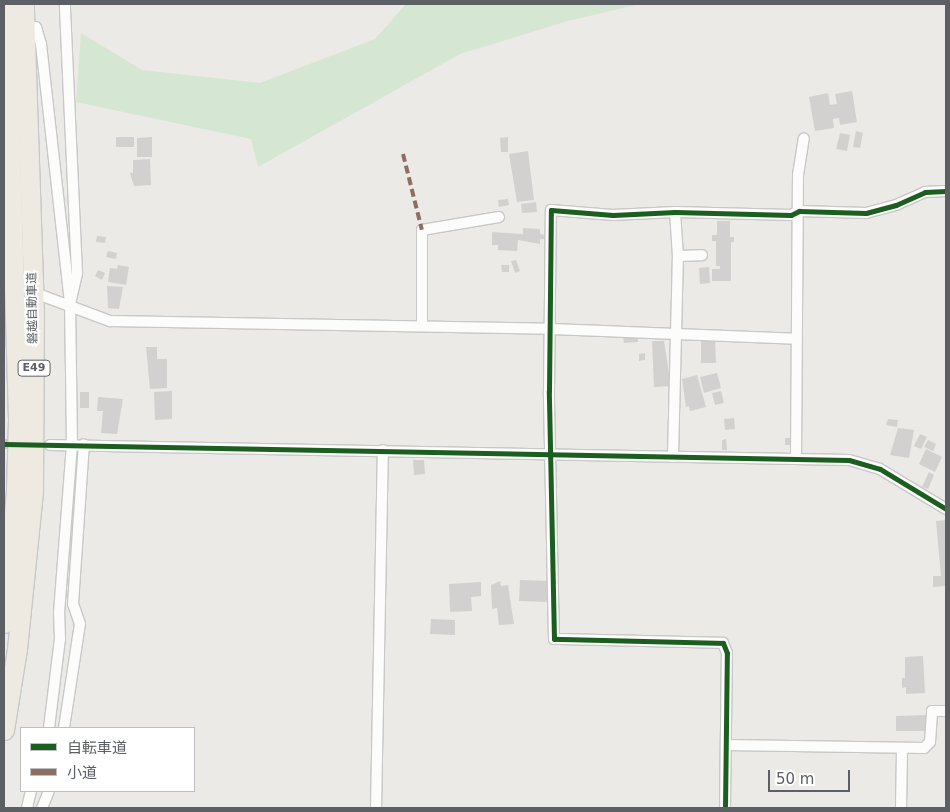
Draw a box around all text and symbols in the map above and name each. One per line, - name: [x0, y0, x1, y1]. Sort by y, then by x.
- street label: 磐越自動車道: [25, 272, 41, 344]
- road number: E49: [16, 359, 52, 376]
- legend: [20, 727, 195, 792]
- text: 自転車道: [67, 739, 127, 757]
- scale bar: [770, 760, 852, 792]
- text: 小道: [67, 764, 97, 782]
- text: 50 m: [776, 770, 814, 788]

